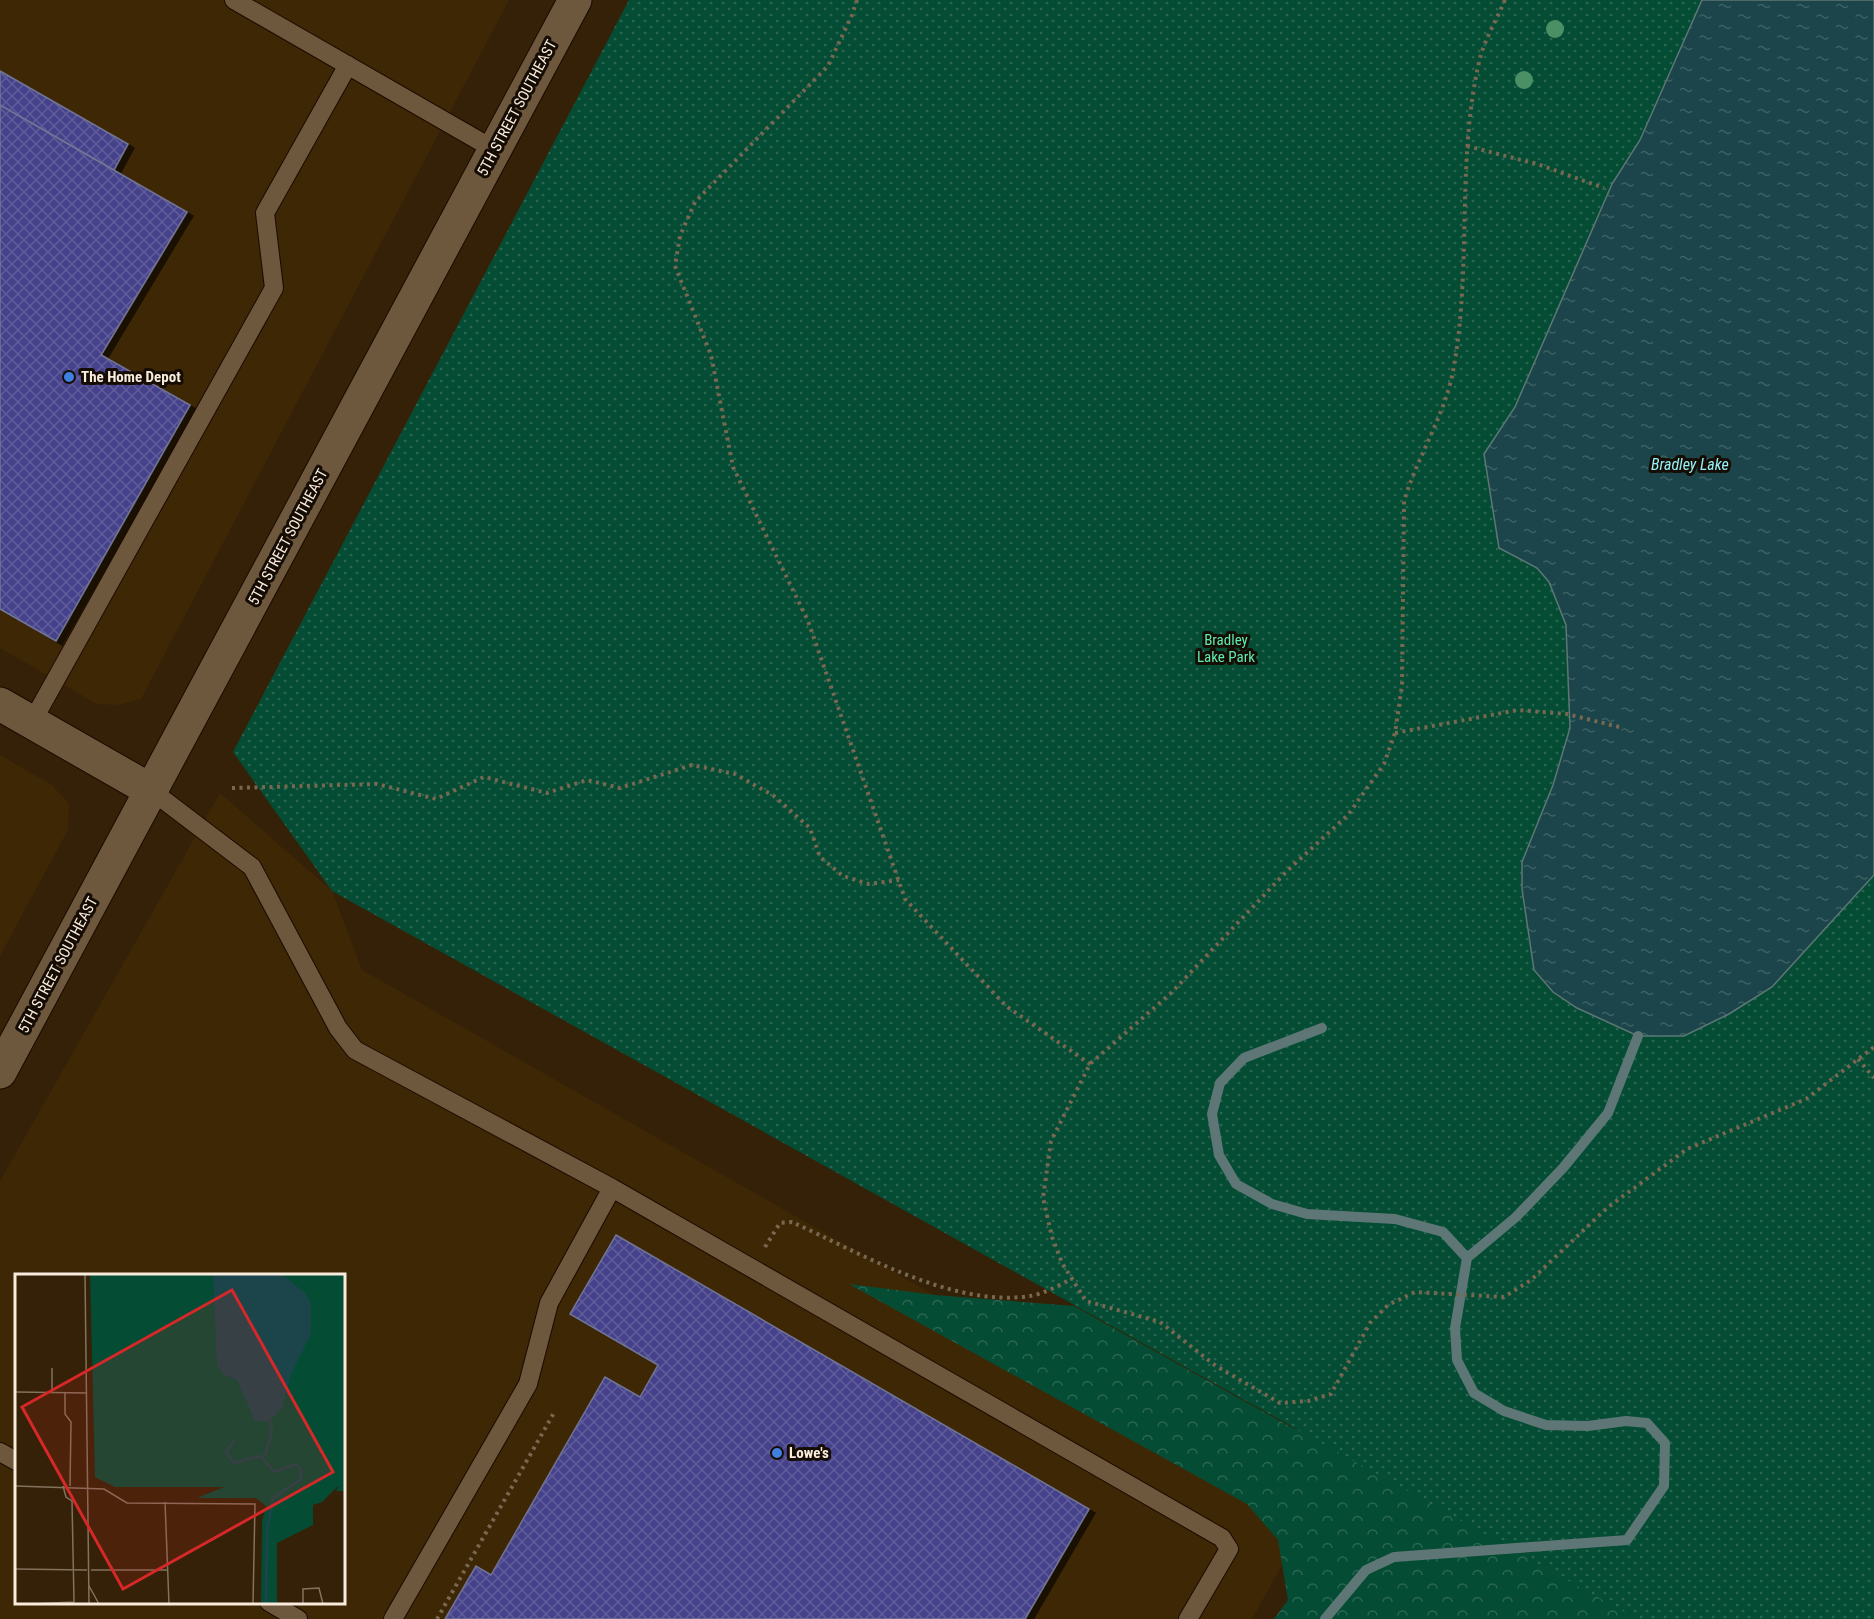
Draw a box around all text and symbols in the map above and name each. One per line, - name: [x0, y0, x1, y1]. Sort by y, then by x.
- street label: 5TH STREET SOUTHEAST: [473, 37, 561, 179]
- place label: The Home Depot: [81, 368, 181, 386]
- marker: The Home Depot: [62, 370, 76, 384]
- water label: Bradley Lake: [1651, 455, 1729, 474]
- street label: 5TH STREET SOUTHEAST: [244, 466, 332, 608]
- park label: Bradley Lake Park: [1197, 631, 1255, 666]
- street label: 5TH STREET SOUTHEAST: [14, 894, 102, 1036]
- inset map: [15, 1274, 345, 1604]
- place label: Lowe's: [789, 1444, 829, 1462]
- marker: Lowe's: [770, 1446, 784, 1460]

